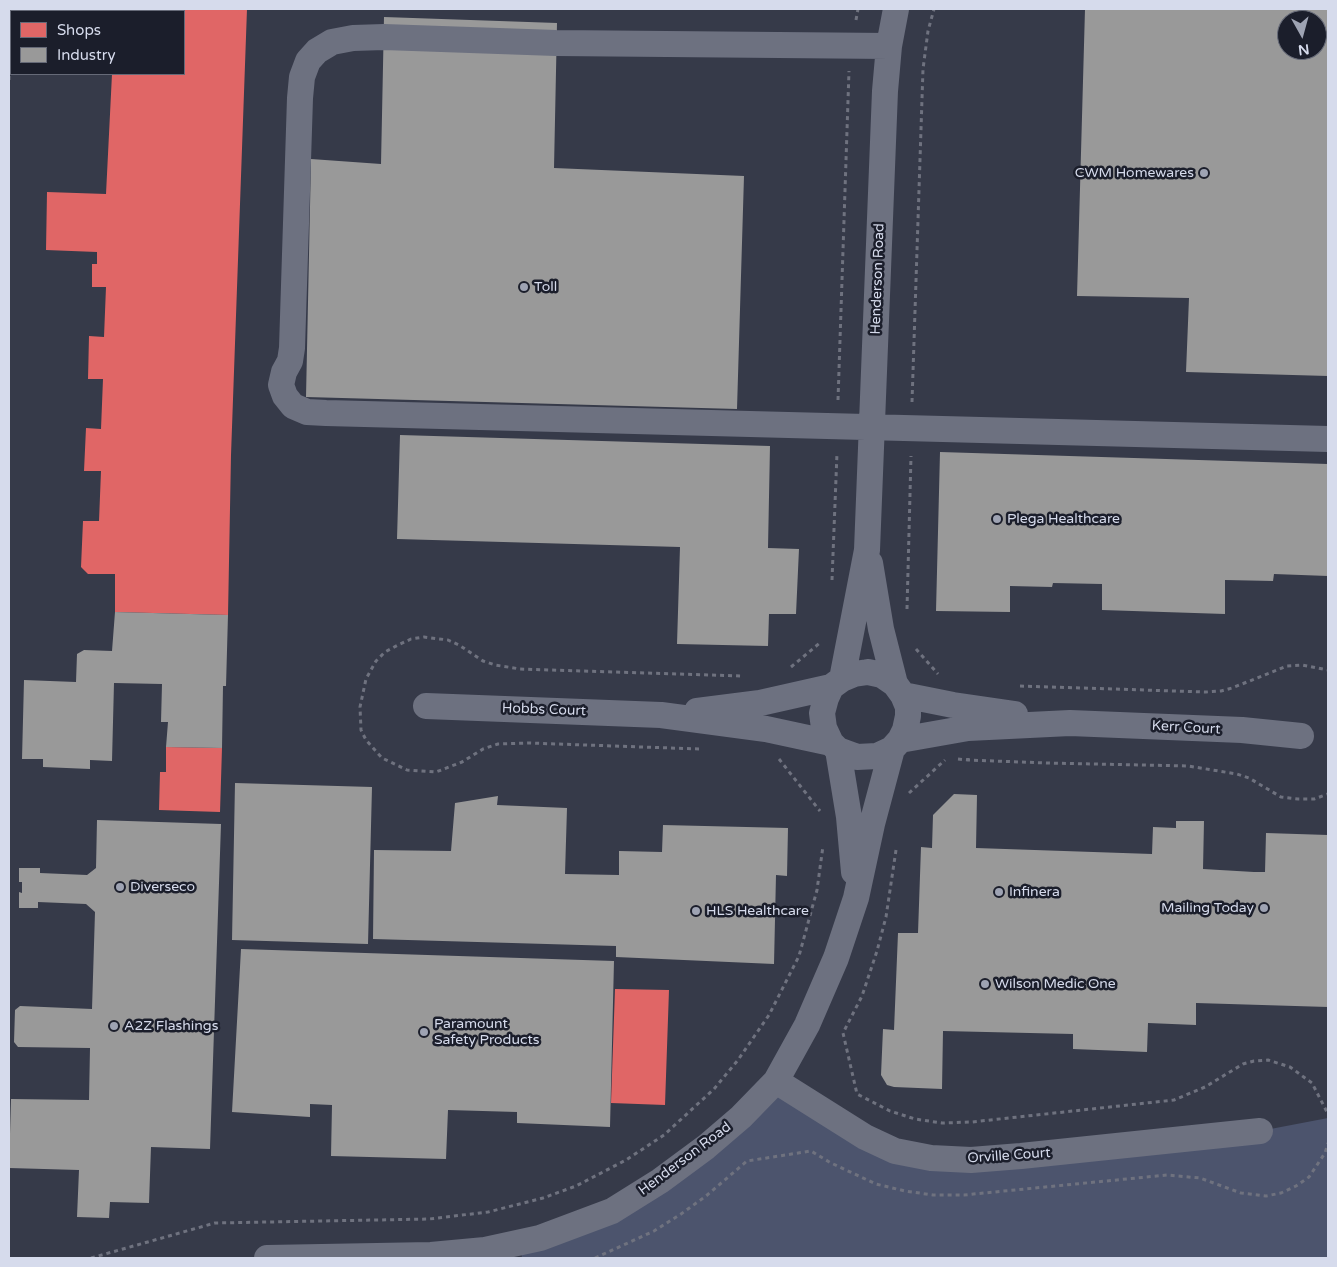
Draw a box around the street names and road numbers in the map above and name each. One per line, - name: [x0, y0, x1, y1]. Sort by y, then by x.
- street label: Henderson Road: [868, 223, 888, 335]
- street label: Hobbs Court: [502, 700, 586, 720]
- street label: Kerr Court: [1151, 718, 1221, 738]
- street label: Henderson Road: [635, 1119, 735, 1199]
- street label: Orville Court: [967, 1145, 1051, 1167]

